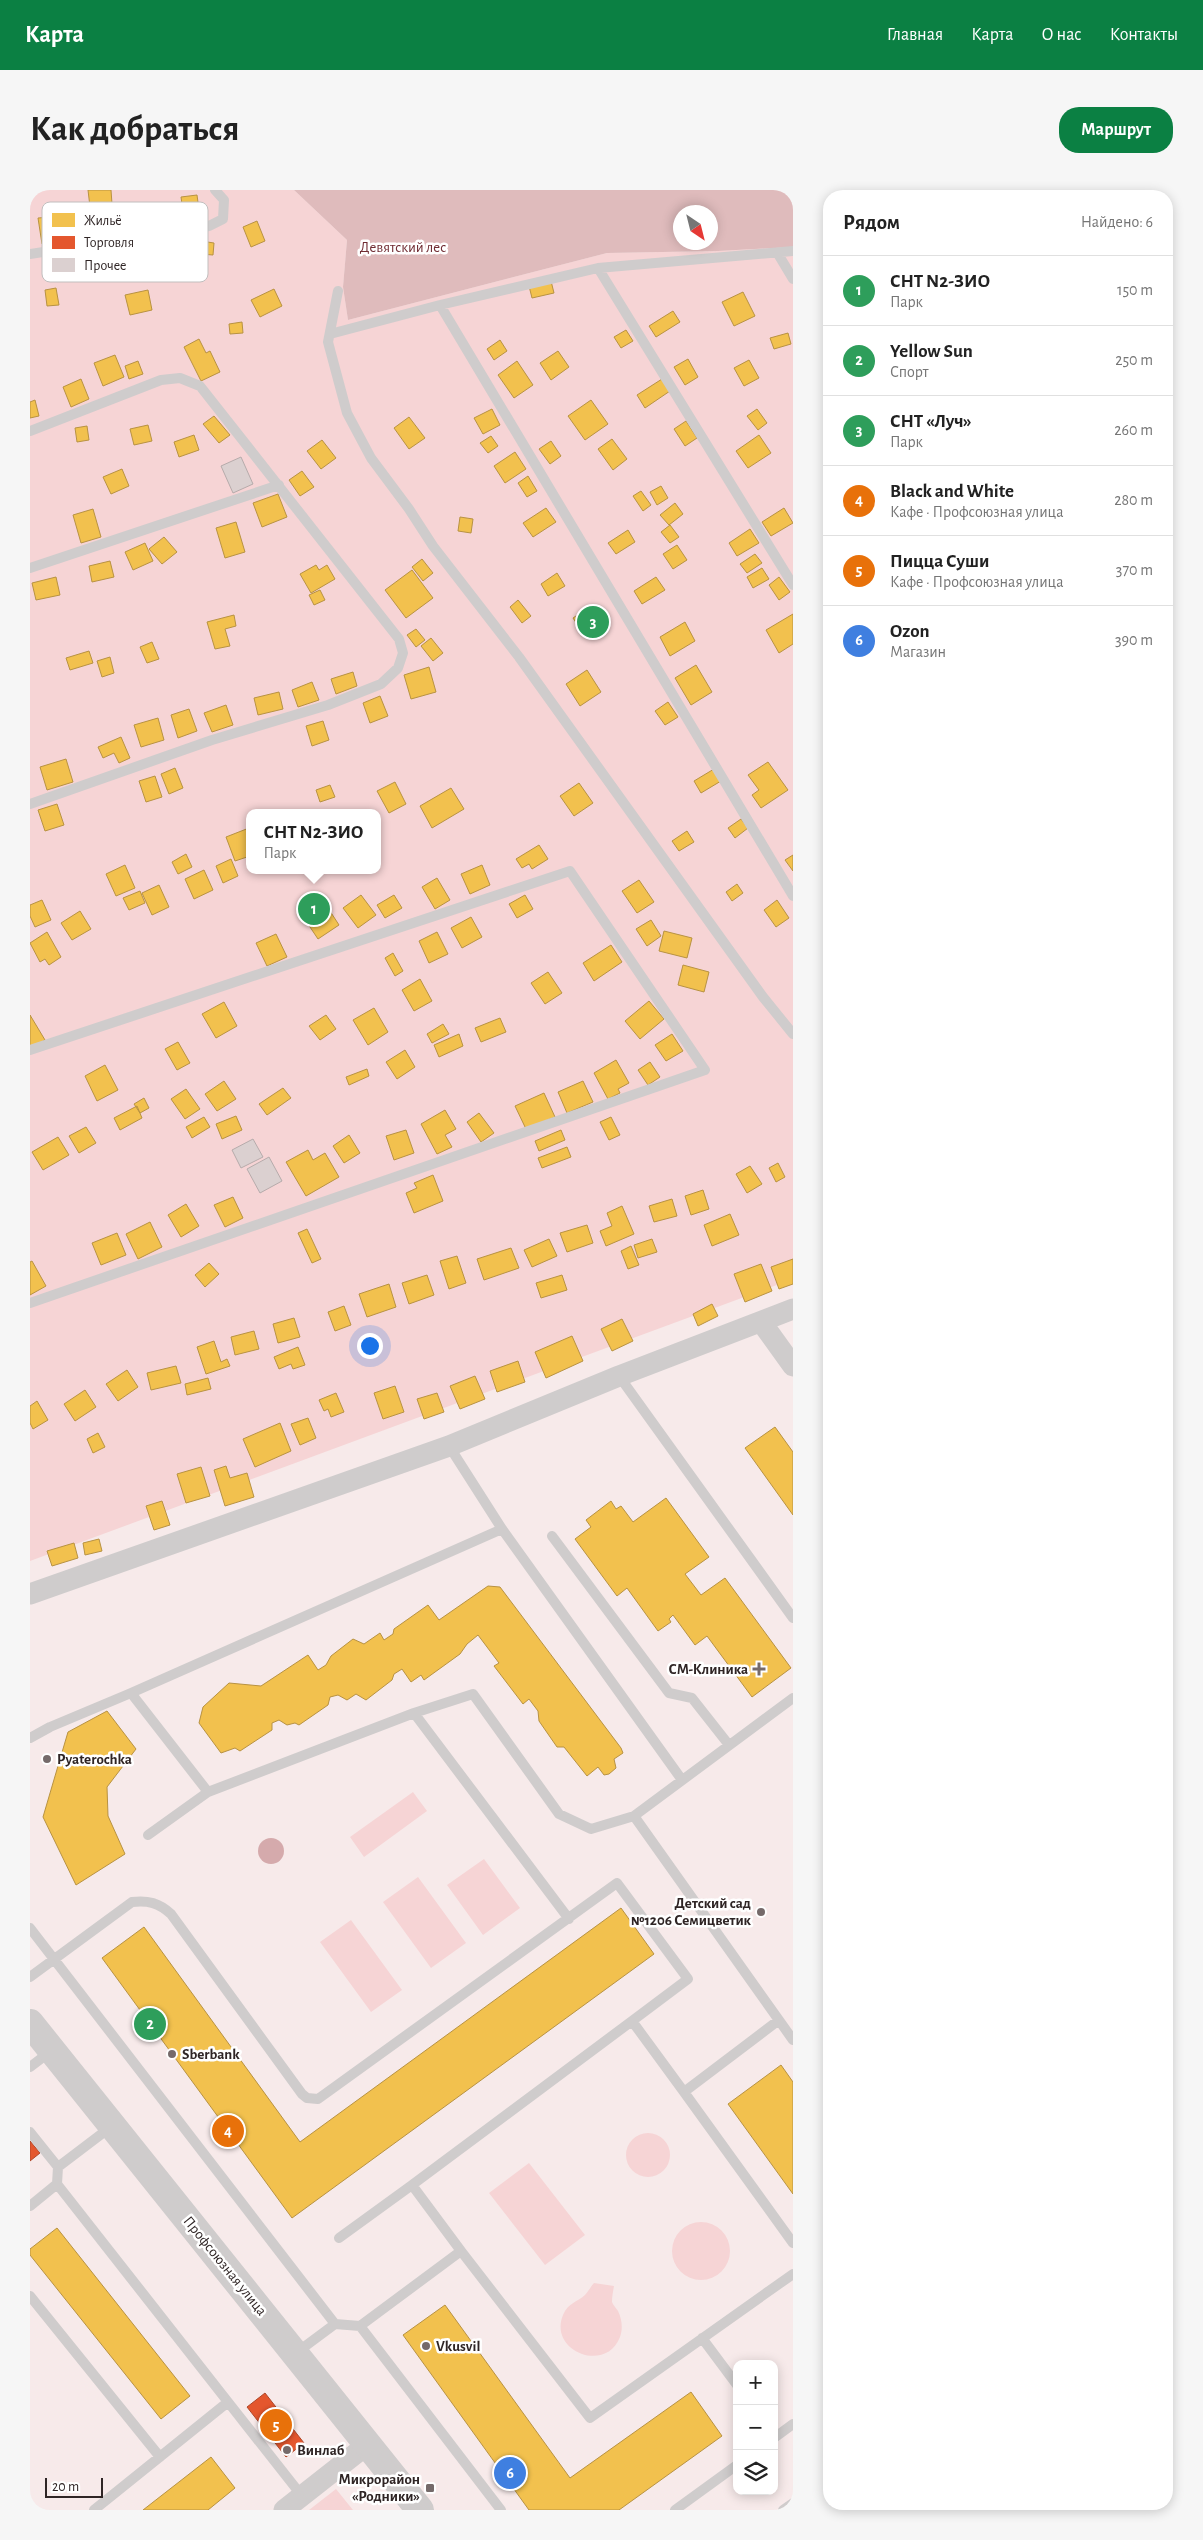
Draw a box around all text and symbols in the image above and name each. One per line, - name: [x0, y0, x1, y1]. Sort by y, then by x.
- text: Карта: [25, 23, 84, 47]
- text: Главная: [887, 26, 943, 44]
- text: Карта: [971, 26, 1013, 44]
- text: О нас: [1041, 26, 1082, 44]
- text: Контакты: [1110, 26, 1178, 44]
- button: Маршрут: [1059, 107, 1173, 153]
- text: Как добраться: [30, 112, 239, 147]
- legend: [42, 202, 208, 282]
- north arrow: [673, 205, 718, 250]
- text: Рядом: [843, 212, 900, 233]
- text: Жильё: [84, 214, 122, 228]
- text: Найдено: 6: [1081, 214, 1153, 230]
- text: Торговля: [84, 236, 134, 250]
- park label: Девятский лес: [360, 240, 446, 255]
- text: Прочее: [84, 259, 127, 273]
- text: СНТ N2-ЗИО: [890, 272, 990, 291]
- text: 1: [856, 282, 862, 298]
- text: 150 m: [1117, 282, 1153, 298]
- text: Парк: [890, 294, 923, 310]
- text: Yellow Sun: [890, 342, 973, 361]
- text: 2: [855, 352, 863, 368]
- text: 250 m: [1115, 352, 1153, 368]
- text: Спорт: [890, 364, 929, 380]
- text: СНТ «Луч»: [890, 412, 972, 431]
- text: 3: [856, 422, 862, 438]
- text: 260 m: [1114, 422, 1153, 438]
- text: Парк: [890, 434, 923, 450]
- text: Black and White: [890, 482, 1014, 501]
- text: 4: [855, 492, 863, 508]
- text: 280 m: [1114, 492, 1153, 508]
- text: Кафе · Профсоюзная улица: [890, 504, 1063, 520]
- text: Пицца Суши: [890, 552, 989, 571]
- text: 5: [856, 562, 862, 578]
- text: 370 m: [1116, 562, 1153, 578]
- text: Кафе · Профсоюзная улица: [890, 574, 1063, 590]
- pin: 3: [577, 603, 609, 641]
- text: Ozon: [890, 622, 929, 641]
- text: 6: [855, 632, 863, 648]
- text: 390 m: [1115, 632, 1153, 648]
- text: Магазин: [890, 644, 946, 660]
- popup: [246, 809, 381, 874]
- text: СНТ N2-ЗИО: [263, 823, 364, 842]
- text: Парк: [263, 845, 296, 861]
- pin: 1: [298, 890, 330, 928]
- your location: [357, 1333, 383, 1359]
- place label: СМ-Клиника: [668, 1662, 748, 1677]
- marker: СМ-Клиника: [752, 1662, 766, 1676]
- place label: Pyaterochka: [57, 1752, 132, 1767]
- marker: Pyaterochka: [41, 1753, 53, 1765]
- place label: Детский сад №1206 Семицветик: [631, 1896, 752, 1928]
- marker: Детский сад №1206 Семицветик: [755, 1906, 767, 1918]
- pin: 2: [134, 2005, 166, 2043]
- place label: Sberbank: [182, 2047, 240, 2062]
- marker: Sberbank: [166, 2048, 178, 2060]
- pin: 4: [212, 2112, 244, 2150]
- street label: Профсоюзная улица: [181, 2214, 270, 2319]
- place label: Vkusvil: [436, 2339, 480, 2354]
- marker: Vkusvil: [420, 2340, 432, 2352]
- map controls: [733, 2360, 778, 2495]
- button: +: [733, 2360, 778, 2405]
- button: −: [733, 2405, 778, 2450]
- pin: 5: [260, 2406, 292, 2444]
- place label: Винлаб: [297, 2443, 345, 2458]
- marker: Винлаб: [281, 2444, 293, 2456]
- button: layers: [733, 2450, 778, 2495]
- pin: 6: [494, 2454, 526, 2492]
- place label: Микрорайон «Родники»: [338, 2472, 420, 2504]
- scale bar: [45, 2475, 102, 2498]
- text: 20 m: [52, 2480, 79, 2494]
- marker: Микрорайон «Родники»: [424, 2482, 436, 2494]

